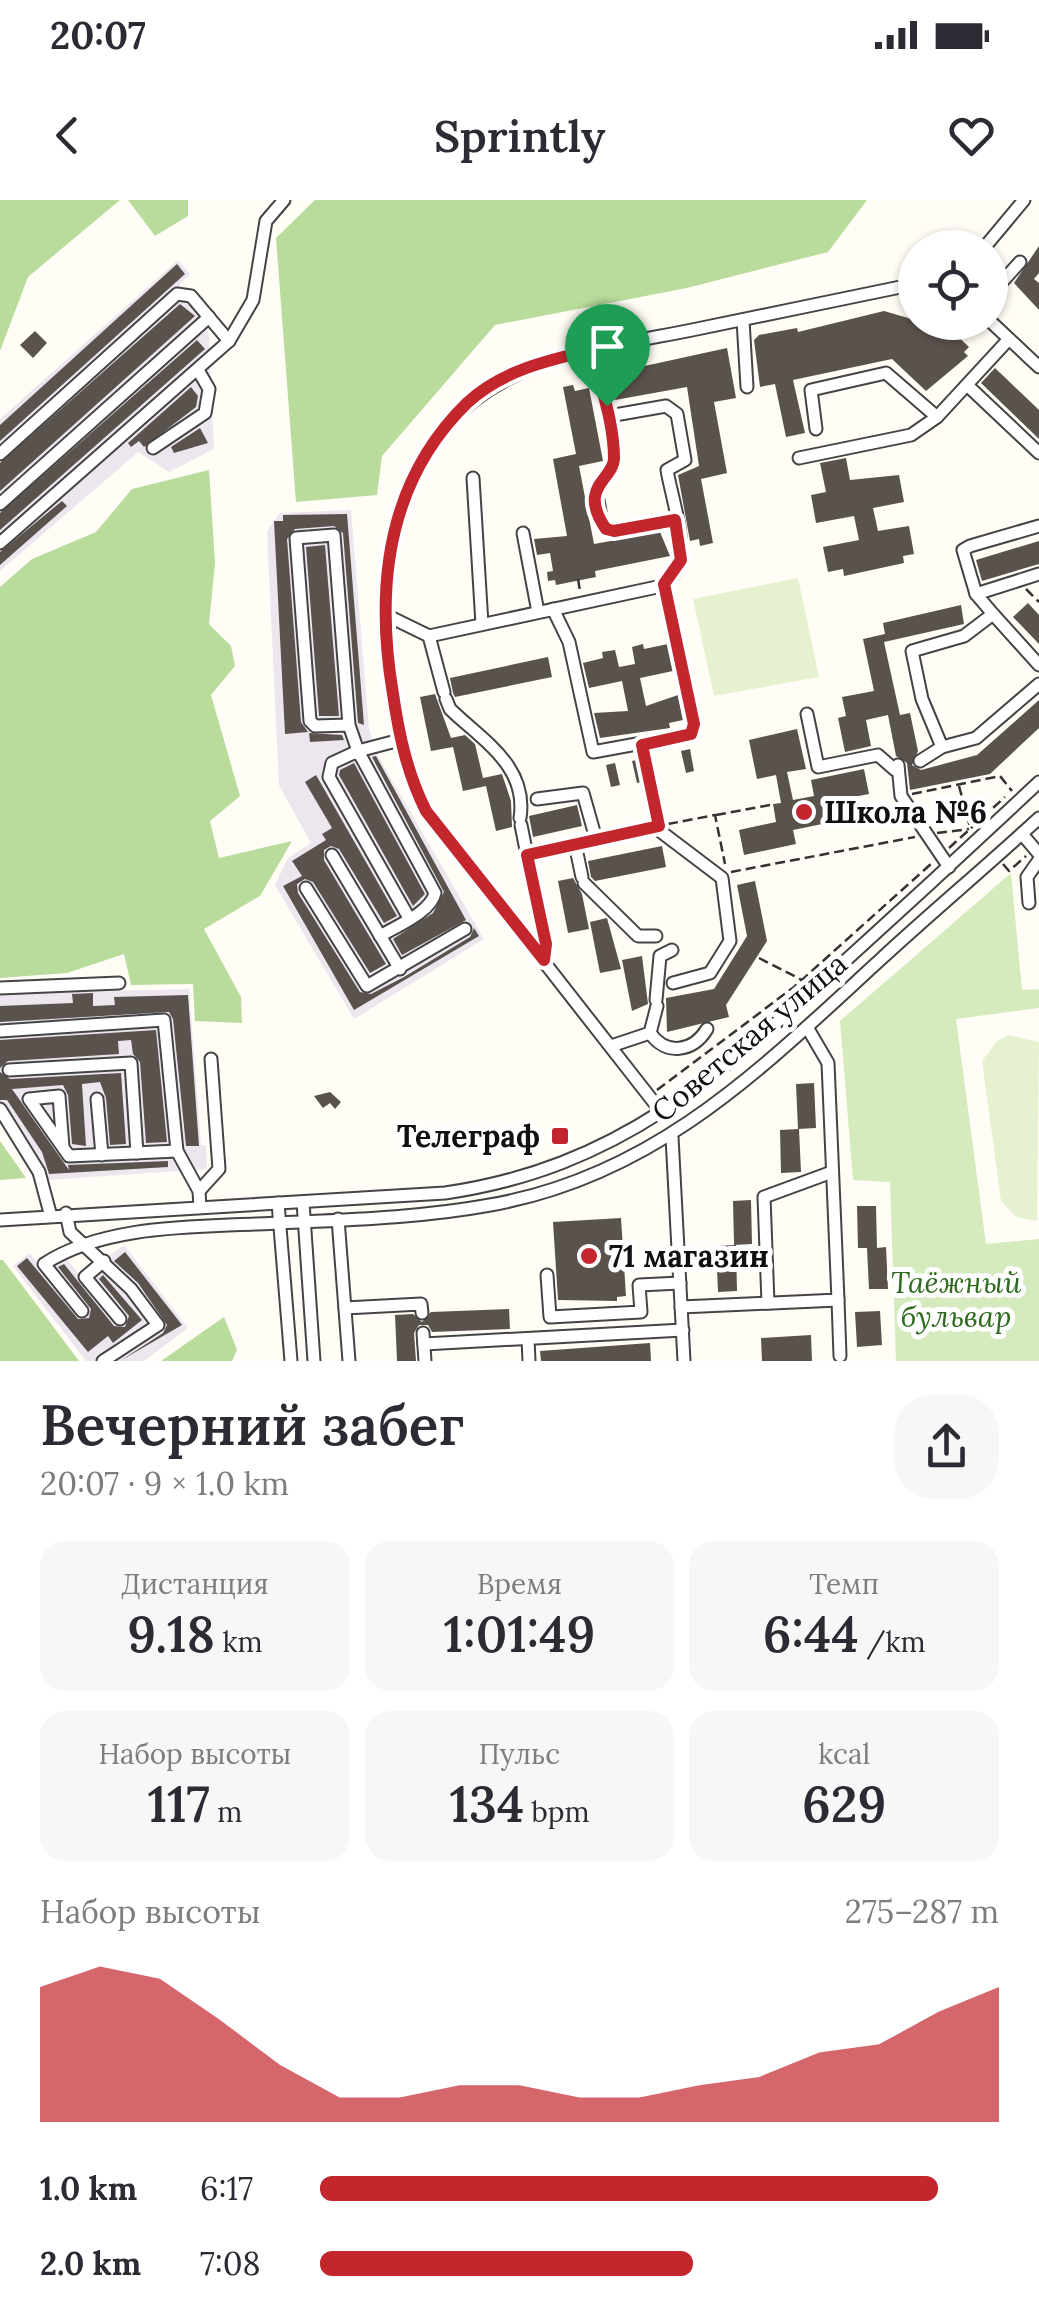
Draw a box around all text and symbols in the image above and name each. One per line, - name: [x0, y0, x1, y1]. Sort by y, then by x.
- text: 20:07: [50, 11, 146, 59]
- text: Sprintly: [434, 107, 605, 164]
- icon: back: [40, 108, 95, 163]
- icon: heart: [944, 108, 999, 163]
- map controls: [898, 230, 1008, 340]
- button: locate: [898, 230, 1008, 340]
- pin: [565, 304, 650, 407]
- icon: arrive: [580, 319, 635, 374]
- place label: Школа №6: [824, 793, 987, 831]
- marker: Школа №6: [793, 801, 815, 823]
- street label: Советская улица: [644, 944, 855, 1131]
- place label: Телеграф: [397, 1117, 540, 1155]
- marker: Телеграф: [549, 1125, 571, 1147]
- place label: 71 магазин: [609, 1237, 769, 1275]
- marker: 71 магазин: [578, 1245, 600, 1267]
- park label: Таёжный бульвар: [891, 1263, 1022, 1335]
- text: Вечерний забег: [40, 1390, 465, 1460]
- button: share: [894, 1394, 999, 1499]
- text: 20:07 · 9 × 1.0 km: [40, 1463, 289, 1504]
- text: Дистанция: [121, 1566, 269, 1602]
- text: Время: [477, 1566, 562, 1602]
- text: Темп: [809, 1566, 879, 1602]
- text: 9.18: [127, 1602, 215, 1666]
- text: 1:01:49: [444, 1602, 595, 1666]
- text: 6:44: [763, 1602, 859, 1666]
- text: km: [215, 1624, 263, 1660]
- text: /km: [859, 1624, 926, 1660]
- text: Набор высоты: [98, 1736, 291, 1772]
- text: Пульс: [479, 1736, 560, 1772]
- text: kcal: [818, 1736, 870, 1772]
- text: 117: [147, 1772, 210, 1836]
- text: 134: [449, 1772, 524, 1836]
- text: 629: [802, 1772, 886, 1836]
- text: m: [210, 1794, 242, 1830]
- text: bpm: [524, 1794, 590, 1830]
- text: Набор высоты: [40, 1891, 260, 1932]
- text: 275–287 m: [845, 1891, 999, 1932]
- text: 1.0 km: [40, 2168, 137, 2209]
- text: 6:17: [200, 2168, 253, 2209]
- text: 2.0 km: [40, 2243, 141, 2284]
- text: 7:08: [200, 2243, 261, 2284]

